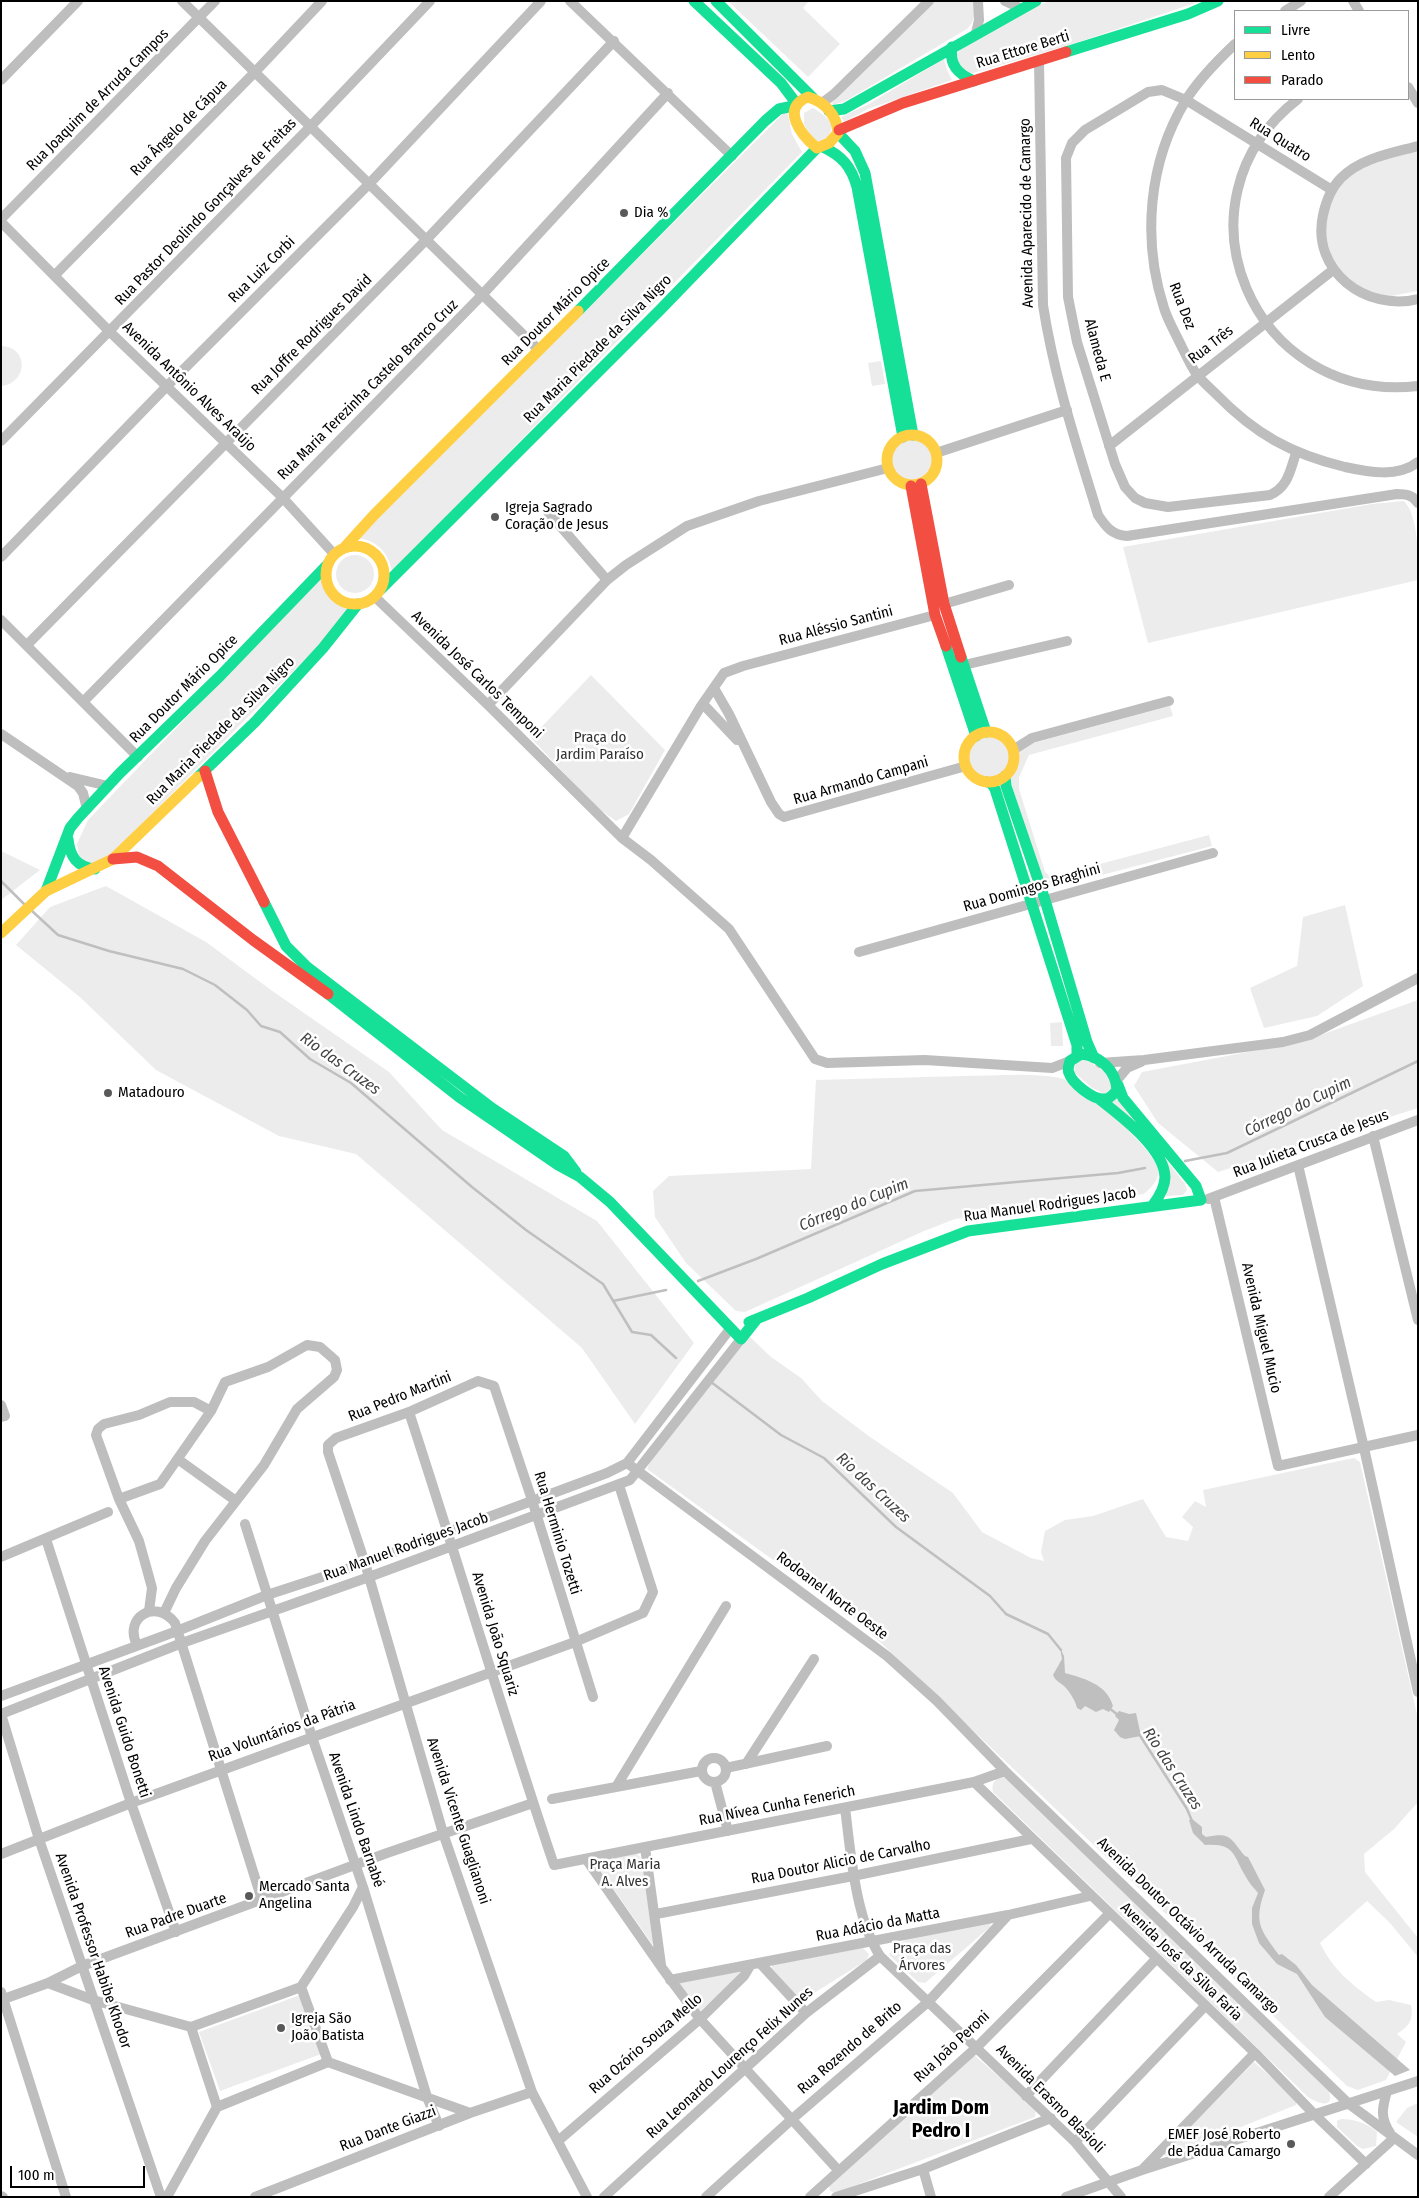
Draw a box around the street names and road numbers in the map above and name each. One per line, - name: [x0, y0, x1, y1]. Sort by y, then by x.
- street label: Rua Joaquim de Arruda Campos: [23, 25, 173, 175]
- street label: Rua Ettore Berti: [974, 27, 1072, 73]
- street label: Rua Ângelo de Cápua: [127, 76, 231, 180]
- street label: Rua Quatro: [1246, 114, 1314, 166]
- street label: Rua Pastor Deolindo Gonçalves de Freitas: [112, 115, 300, 309]
- street label: Avenida Aparecido de Camargo: [1016, 118, 1038, 308]
- street label: Rua Luiz Corbi: [225, 233, 299, 307]
- street label: Rua Doutor Mário Opice: [498, 254, 614, 370]
- street label: Rua Joffre Rodrigues David: [248, 271, 376, 399]
- street label: Rua Maria Piedade da Silva Nigro: [520, 271, 676, 427]
- street label: Rua Dez: [1165, 280, 1199, 332]
- street label: Rua Maria Terezinha Castelo Branco Cruz: [274, 296, 462, 484]
- street label: Alameda E: [1080, 317, 1114, 383]
- street label: Avenida Antônio Alves Araújo: [118, 318, 260, 456]
- street label: Rua Três: [1185, 322, 1237, 368]
- street label: Rua Aléssio Santini: [777, 602, 895, 650]
- street label: Avenida José Carlos Temponi: [407, 607, 547, 743]
- street label: Rua Doutor Mário Opice: [126, 631, 242, 747]
- street label: Rua Maria Piedade da Silva Nigro: [143, 653, 299, 809]
- street label: Rua Armando Campani: [791, 753, 931, 809]
- street label: Rua Domingos Braghini: [961, 860, 1103, 916]
- street label: Rua Julieta Crusca de Jesus: [1231, 1106, 1391, 1182]
- street label: Rua Manuel Rodrigues Jacob: [963, 1184, 1137, 1226]
- street label: Avenida Miguel Mucio: [1237, 1261, 1285, 1395]
- street label: Rua Pedro Martini: [346, 1368, 454, 1426]
- street label: Rua Herminio Tozetti: [530, 1469, 584, 1597]
- street label: Rua Manuel Rodrigues Jacob: [321, 1509, 491, 1585]
- street label: Rodoanel Norte Oeste: [773, 1548, 891, 1644]
- street label: Avenida João Squariz: [468, 1570, 522, 1698]
- street label: Avenida Guido Bonetti: [94, 1664, 154, 1800]
- street label: Rua Voluntários da Pátria: [206, 1696, 358, 1766]
- street label: Avenida Vicente Guaglianoni: [423, 1735, 493, 1907]
- street label: Avenida Lindo Barnabé: [324, 1750, 388, 1890]
- street label: Rua Nívea Cunha Fenerich: [697, 1782, 857, 1830]
- street label: Avenida Doutor Octávio Arruda Camargo: [1093, 1834, 1283, 2018]
- street label: Rua Doutor Alicio de Carvalho: [750, 1836, 932, 1888]
- street label: Avenida Professor Habibe Khodor: [51, 1851, 135, 2051]
- street label: Rua Padre Duarte: [123, 1889, 229, 1943]
- street label: Avenida José da Silva Faria: [1116, 1899, 1246, 2025]
- street label: Rua Adácio da Matta: [815, 1904, 941, 1946]
- street label: Rua Leonardo Lourenço Felix Nunes: [643, 1983, 817, 2143]
- street label: Rua Ozório Souza Mello: [586, 1990, 706, 2098]
- street label: Rua Rozendo de Brito: [794, 1998, 906, 2098]
- street label: Rua João Peroni: [910, 2007, 994, 2087]
- street label: Avenida Erasmo Blasioli: [992, 2041, 1108, 2157]
- street label: Rua Dante Giazzi: [337, 2102, 439, 2156]

